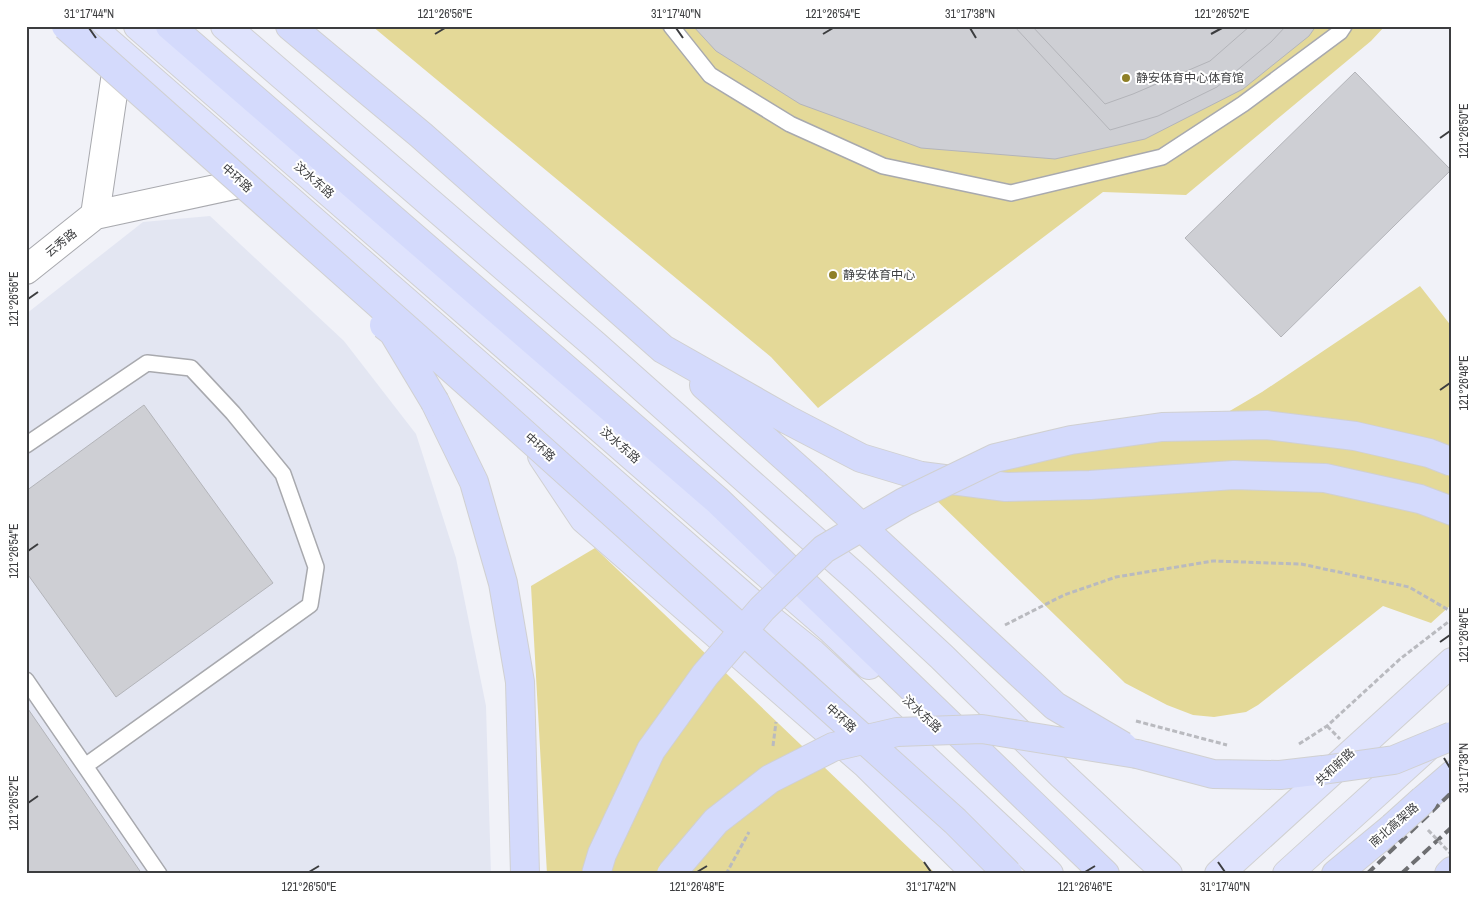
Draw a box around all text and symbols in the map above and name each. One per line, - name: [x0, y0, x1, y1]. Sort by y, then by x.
- text: 31°17'44"N: [64, 6, 114, 22]
- text: 121°26'56"E: [417, 6, 473, 22]
- text: 31°17'40"N: [651, 6, 701, 22]
- text: 121°26'54"E: [805, 6, 861, 22]
- text: 31°17'38"N: [945, 6, 995, 22]
- text: 121°26'52"E: [1194, 6, 1250, 22]
- place label: 静安体育中心体育馆: [1136, 70, 1244, 86]
- marker: 静安体育中心体育馆: [1120, 72, 1132, 84]
- text: 121°26'50"E: [1456, 103, 1472, 159]
- street label: 汶水东路: [291, 158, 337, 202]
- street label: 中环路: [218, 160, 256, 196]
- street label: 云秀路: [42, 225, 80, 261]
- place label: 静安体育中心: [843, 267, 915, 283]
- marker: 静安体育中心: [827, 269, 839, 281]
- text: 121°26'56"E: [6, 271, 22, 327]
- text: 121°26'48"E: [1456, 355, 1472, 411]
- street label: 汶水东路: [597, 423, 643, 467]
- street label: 中环路: [521, 429, 559, 465]
- text: 121°26'54"E: [6, 523, 22, 579]
- text: 121°26'46"E: [1456, 607, 1472, 663]
- street label: 汶水东路: [899, 692, 945, 736]
- street label: 中环路: [822, 700, 860, 736]
- text: 31°17'38"N: [1456, 743, 1472, 793]
- street label: 共和新路: [1312, 745, 1358, 789]
- text: 121°26'52"E: [6, 775, 22, 831]
- street label: 南北高架路: [1366, 799, 1422, 851]
- text: 121°26'50"E: [281, 879, 337, 895]
- text: 121°26'48"E: [669, 879, 725, 895]
- text: 31°17'42"N: [906, 879, 956, 895]
- text: 121°26'46"E: [1057, 879, 1113, 895]
- text: 31°17'40"N: [1200, 879, 1250, 895]

